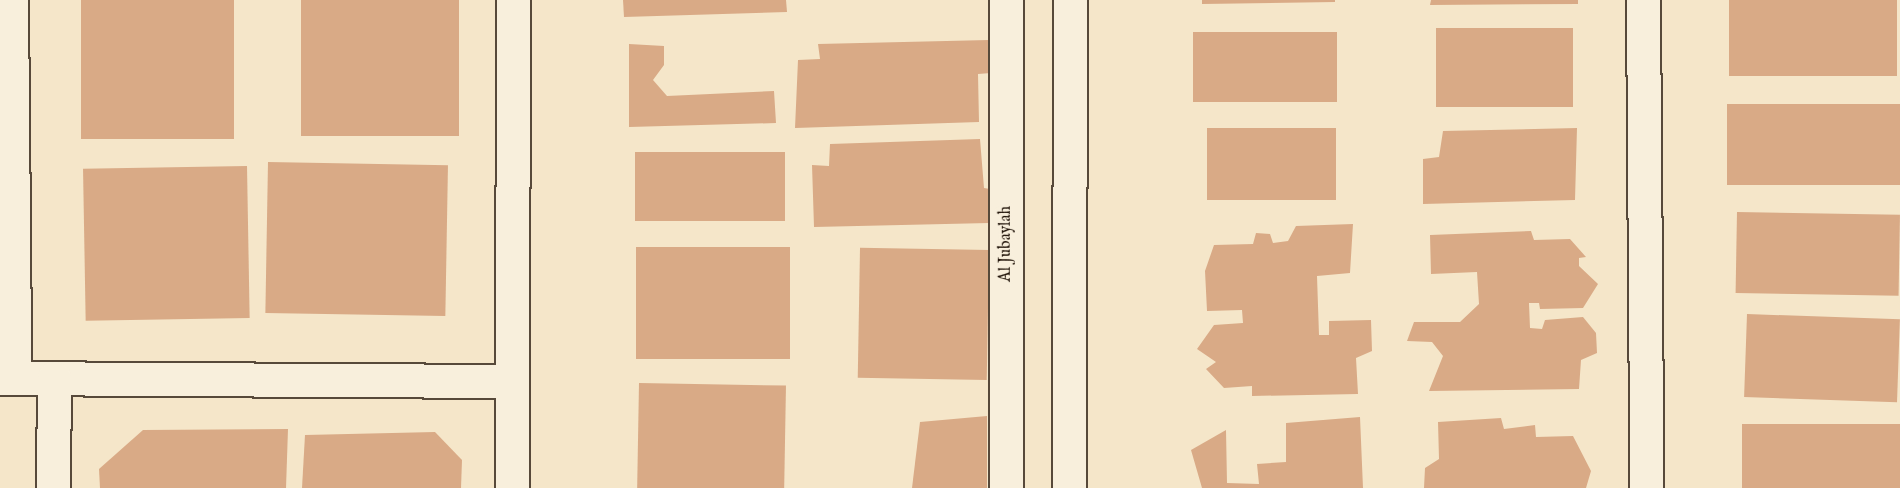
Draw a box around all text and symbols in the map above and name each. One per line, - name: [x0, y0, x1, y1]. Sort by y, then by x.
- street label: Al Jubaylah: [996, 206, 1016, 282]

